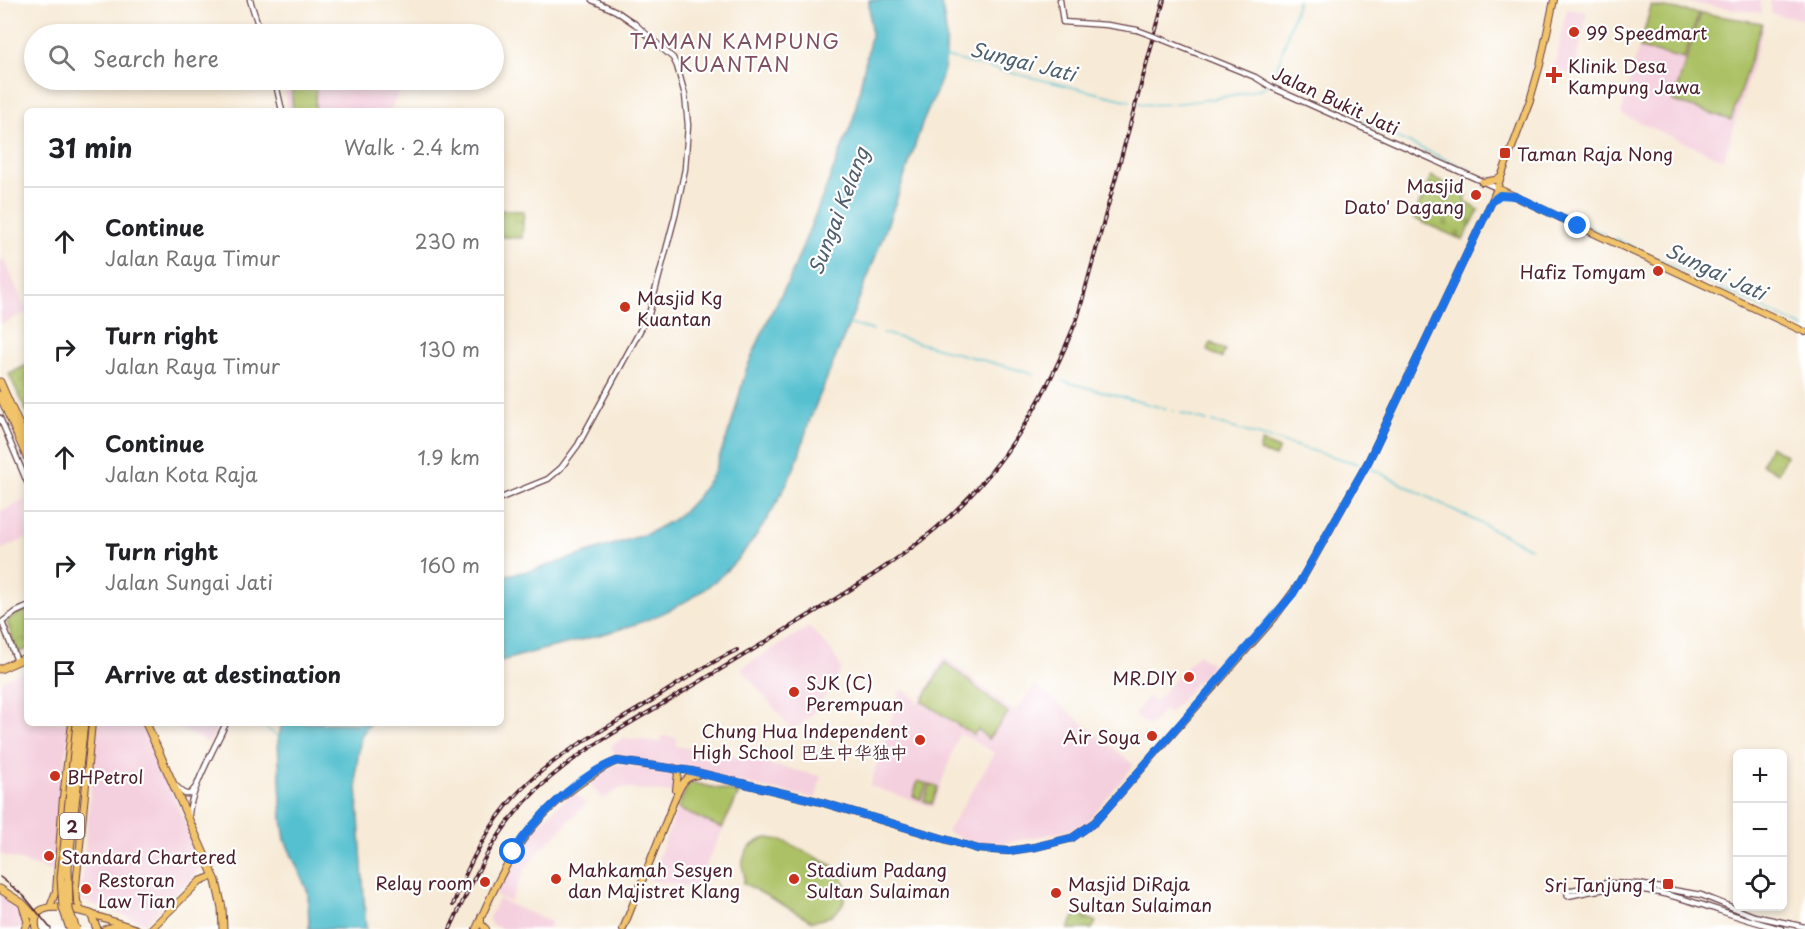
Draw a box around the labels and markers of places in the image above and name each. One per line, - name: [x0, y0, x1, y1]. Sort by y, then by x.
- place label: 99 Speedmart: [1586, 19, 1707, 46]
- marker: 99 Speedmart: [1567, 25, 1581, 39]
- place label: Klinik Desa Kampung Jawa: [1568, 52, 1701, 100]
- marker: Klinik Desa Kampung Jawa: [1545, 66, 1563, 84]
- place label: Taman Raja Nong: [1517, 140, 1673, 167]
- marker: Taman Raja Nong: [1498, 146, 1512, 160]
- place label: Masjid Dato' Dagang: [1344, 172, 1464, 220]
- marker: Masjid Dato' Dagang: [1469, 188, 1483, 202]
- place label: Hafiz Tomyam: [1520, 258, 1646, 285]
- marker: Hafiz Tomyam: [1651, 264, 1665, 278]
- place label: Masjid Kg Kuantan: [637, 284, 722, 332]
- marker: Masjid Kg Kuantan: [618, 300, 632, 314]
- place label: MR.DIY: [1113, 664, 1177, 691]
- place label: SJK (C) Perempuan: [806, 669, 904, 717]
- marker: MR.DIY: [1182, 670, 1196, 684]
- marker: SJK (C) Perempuan: [787, 685, 801, 699]
- place label: Chung Hua Independent High School 巴生中华独中: [692, 717, 908, 765]
- place label: Air Soya: [1063, 723, 1140, 750]
- marker: Air Soya: [1145, 729, 1159, 743]
- marker: Chung Hua Independent High School 巴生中华独中: [913, 733, 927, 747]
- place label: BHPetrol: [67, 763, 143, 790]
- marker: BHPetrol: [48, 769, 62, 783]
- place label: Standard Chartered: [61, 843, 237, 870]
- marker: Standard Chartered: [42, 849, 56, 863]
- place label: Mahkamah Sesyen dan Majistret Klang: [568, 856, 740, 904]
- place label: Stadium Padang Sultan Sulaiman: [806, 856, 950, 904]
- place label: Restoran Law Tian: [98, 866, 176, 914]
- place label: Relay room: [376, 869, 473, 896]
- place label: Masjid DiRaja Sultan Sulaiman: [1068, 870, 1212, 918]
- place label: Sri Tanjung 1: [1544, 871, 1656, 898]
- marker: Mahkamah Sesyen dan Majistret Klang: [549, 872, 563, 886]
- marker: Stadium Padang Sultan Sulaiman: [787, 872, 801, 886]
- marker: Relay room: [478, 875, 492, 889]
- marker: Sri Tanjung 1: [1661, 877, 1675, 891]
- marker: Restoran Law Tian: [79, 882, 93, 896]
- marker: Masjid DiRaja Sultan Sulaiman: [1049, 886, 1063, 900]

